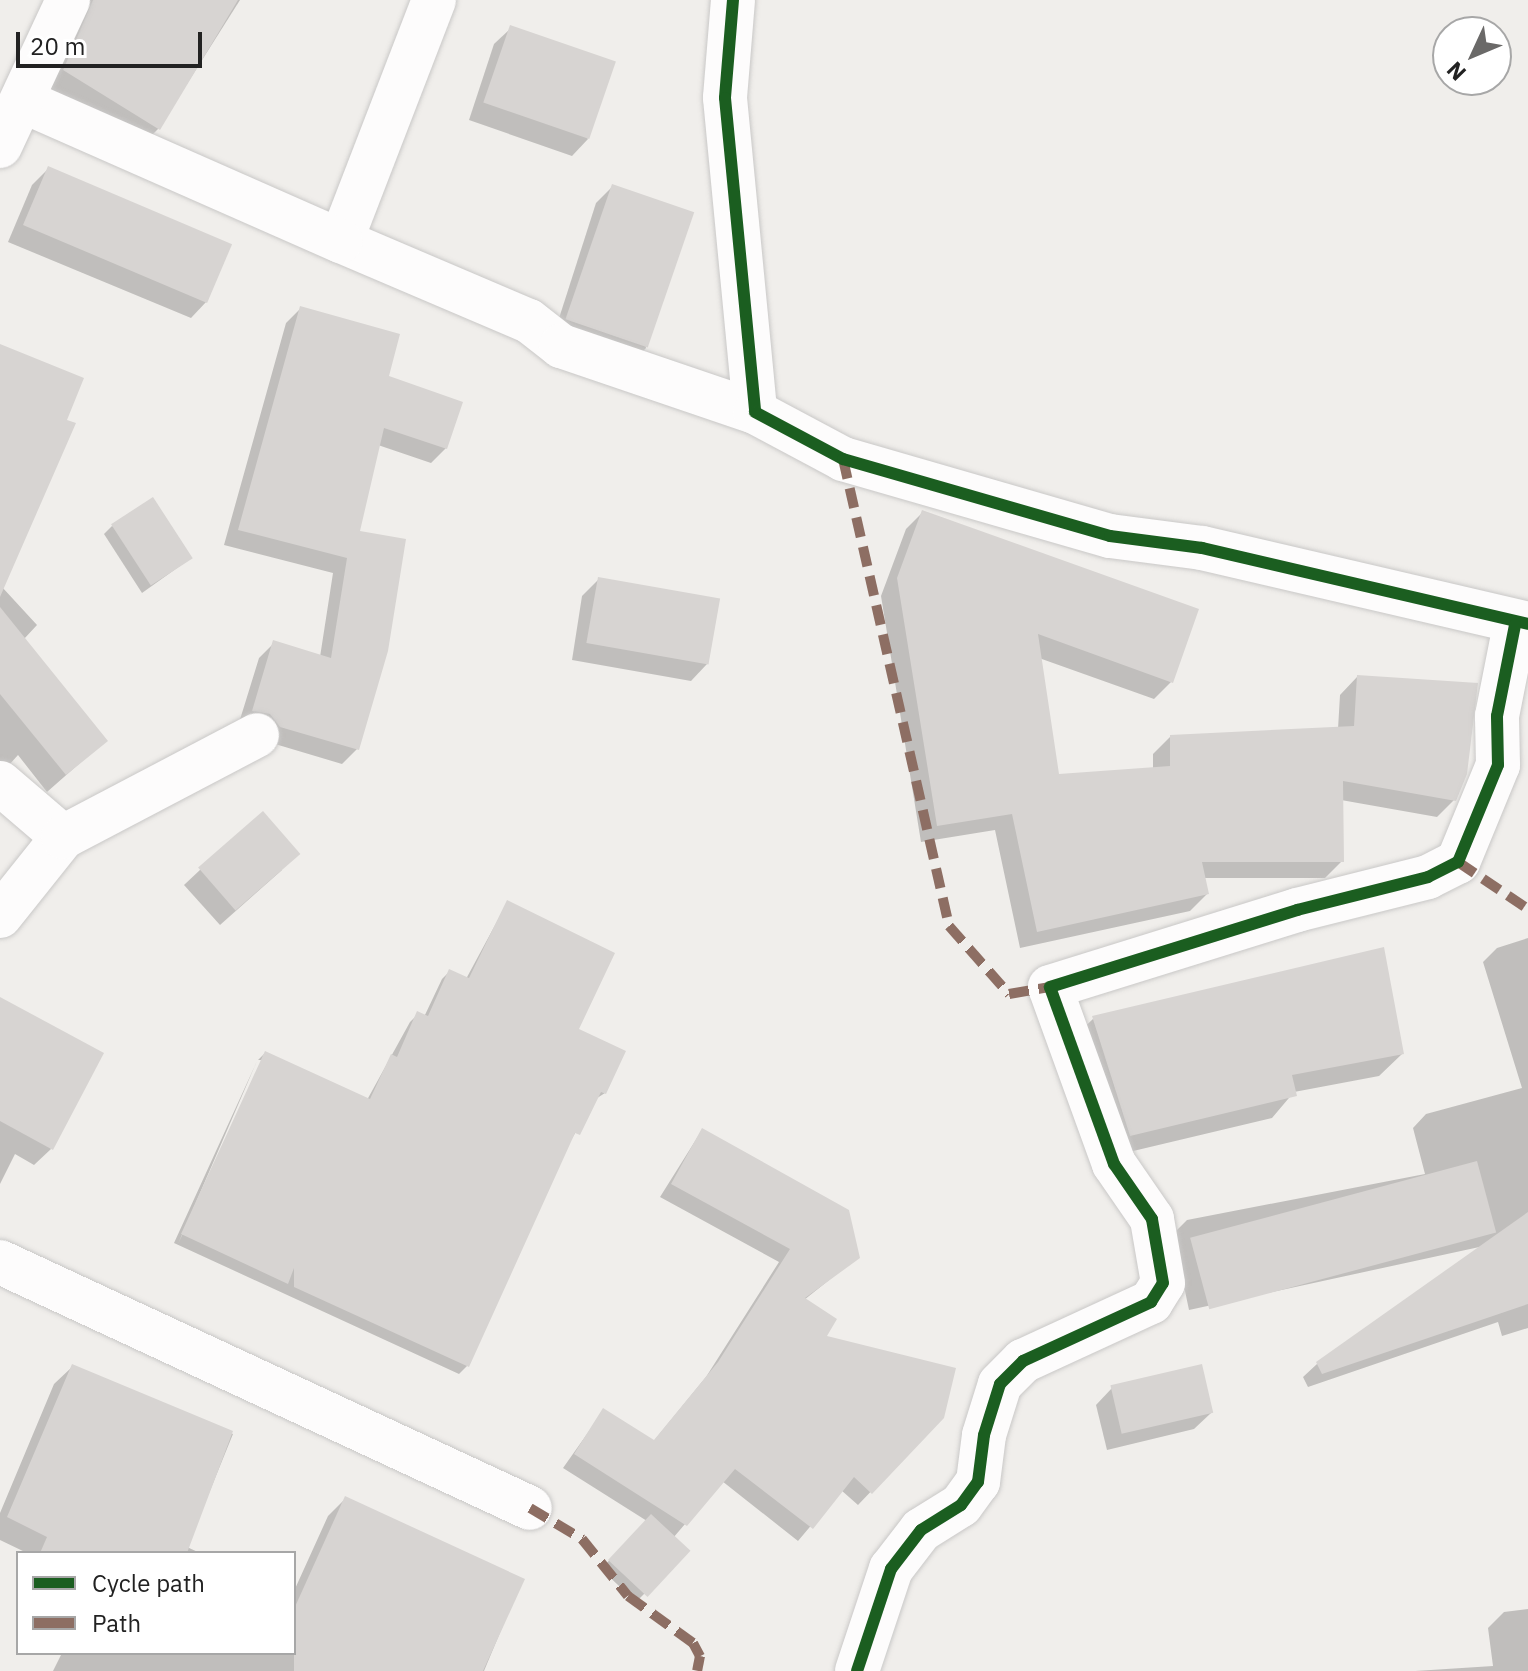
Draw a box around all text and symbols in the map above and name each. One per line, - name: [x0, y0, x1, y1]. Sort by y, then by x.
- scale bar: [20, 16, 206, 66]
- north arrow: [1432, 16, 1512, 96]
- text: 20 m: [30, 30, 85, 62]
- text: N: [1440, 56, 1472, 87]
- legend: [16, 1551, 296, 1655]
- text: Cycle path: [92, 1567, 205, 1599]
- text: Path: [92, 1607, 141, 1639]

